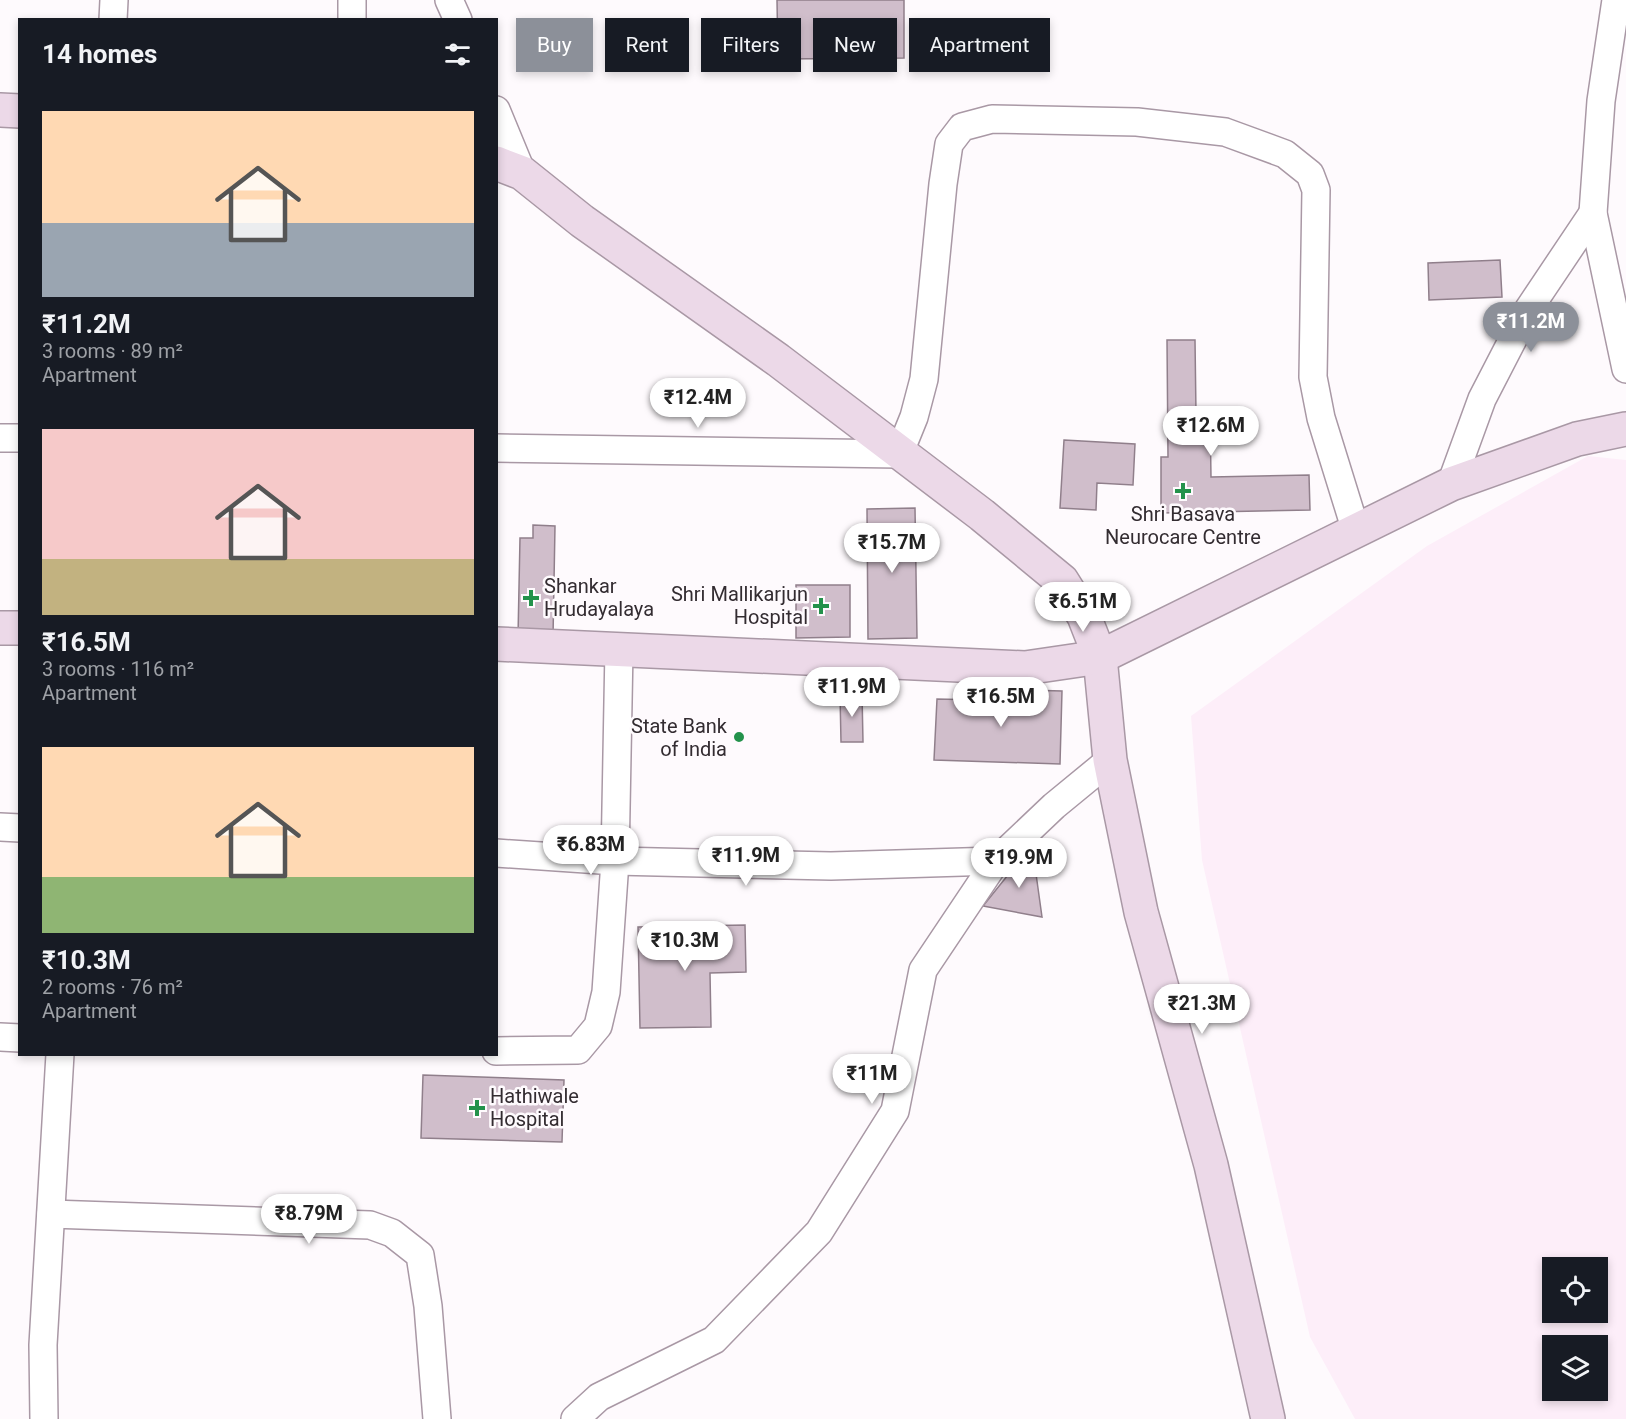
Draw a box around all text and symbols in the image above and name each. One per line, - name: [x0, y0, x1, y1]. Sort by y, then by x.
- chip: Buy: [516, 18, 593, 72]
- chip: Rent: [605, 18, 689, 72]
- chip: Filters: [701, 18, 801, 72]
- chip: New: [813, 18, 897, 72]
- chip: Apartment: [909, 18, 1050, 72]
- icon: filters: [441, 38, 474, 71]
- text: 14 homes: [42, 39, 157, 69]
- icon: home: [204, 150, 312, 258]
- pin: ₹11.2M: [1482, 302, 1580, 353]
- text: ₹11.2M: [42, 309, 131, 339]
- text: ₹11.2M: [1497, 309, 1565, 333]
- text: 3 rooms · 89 m²: [42, 339, 183, 363]
- text: Apartment: [42, 363, 137, 387]
- pin: ₹12.4M: [649, 378, 747, 429]
- text: ₹12.4M: [664, 385, 732, 409]
- pin: ₹12.6M: [1162, 406, 1260, 457]
- text: ₹12.6M: [1177, 413, 1245, 437]
- icon: home: [204, 468, 312, 576]
- marker: Shri Basava Neurocare Centre: [1174, 482, 1192, 500]
- place label: Shri Basava Neurocare Centre: [1105, 502, 1261, 549]
- pin: ₹15.7M: [843, 523, 941, 574]
- text: ₹15.7M: [858, 530, 926, 554]
- place label: Shankar Hrudayalaya: [544, 574, 654, 621]
- place label: Shri Mallikarjun Hospital: [671, 582, 808, 629]
- pin: ₹6.51M: [1034, 582, 1132, 633]
- marker: Shankar Hrudayalaya: [522, 589, 540, 607]
- text: ₹6.51M: [1049, 589, 1117, 613]
- marker: Shri Mallikarjun Hospital: [812, 597, 830, 615]
- text: ₹16.5M: [42, 627, 131, 657]
- text: 3 rooms · 116 m²: [42, 657, 194, 681]
- pin: ₹11.9M: [803, 667, 901, 718]
- text: ₹11.9M: [818, 674, 886, 698]
- pin: ₹16.5M: [952, 677, 1050, 728]
- text: Apartment: [42, 681, 137, 705]
- text: ₹16.5M: [967, 684, 1035, 708]
- place label: State Bank of India: [631, 714, 728, 761]
- marker: State Bank of India: [732, 730, 746, 744]
- icon: home: [204, 786, 312, 894]
- pin: ₹6.83M: [542, 825, 640, 876]
- text: ₹6.83M: [557, 832, 625, 856]
- pin: ₹11.9M: [697, 836, 795, 887]
- pin: ₹19.9M: [970, 838, 1068, 889]
- text: ₹11.9M: [712, 843, 780, 867]
- text: ₹19.9M: [985, 845, 1053, 869]
- pin: ₹10.3M: [636, 921, 734, 972]
- text: ₹10.3M: [651, 928, 719, 952]
- text: ₹10.3M: [42, 945, 131, 975]
- text: 2 rooms · 76 m²: [42, 975, 183, 999]
- pin: ₹21.3M: [1153, 984, 1251, 1035]
- text: ₹21.3M: [1168, 991, 1236, 1015]
- text: Apartment: [42, 999, 137, 1023]
- pin: ₹11M: [836, 1054, 908, 1105]
- text: ₹11M: [847, 1061, 897, 1085]
- place label: Hathiwale Hospital: [490, 1084, 579, 1131]
- marker: Hathiwale Hospital: [468, 1099, 486, 1117]
- pin: ₹8.79M: [260, 1194, 358, 1245]
- text: ₹8.79M: [275, 1201, 343, 1225]
- map controls: [1542, 1257, 1608, 1401]
- button: locate: [1542, 1257, 1608, 1323]
- button: layers: [1542, 1335, 1608, 1401]

